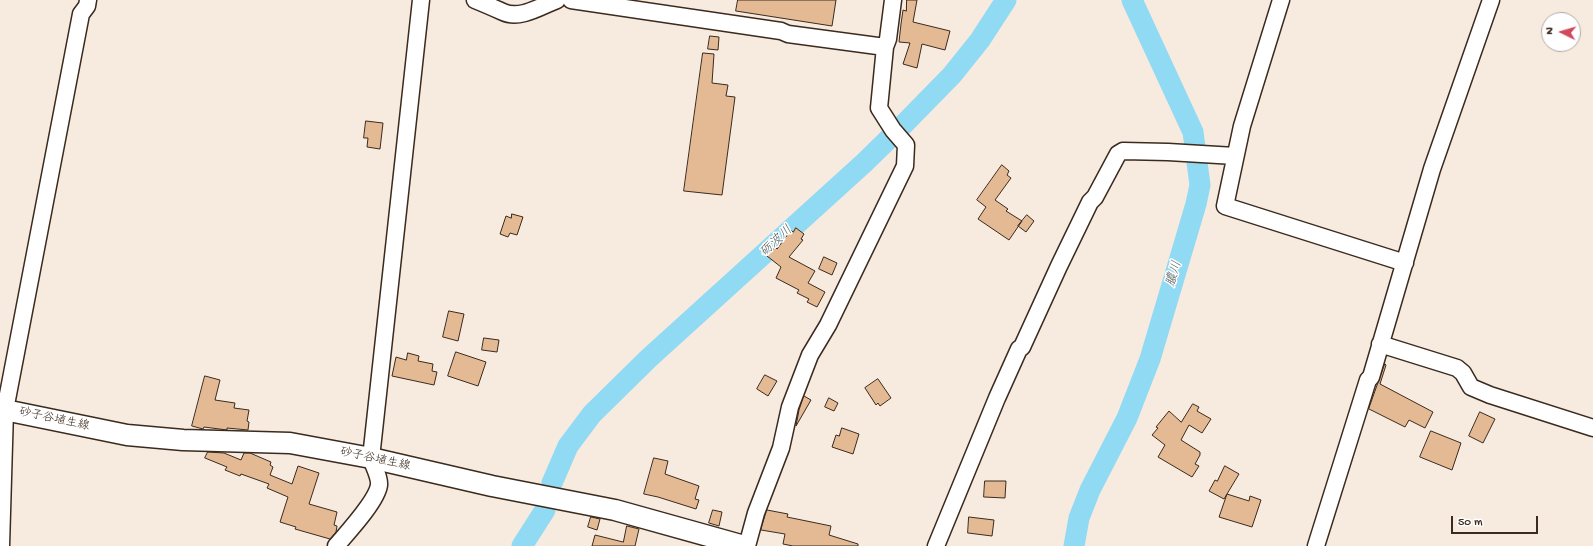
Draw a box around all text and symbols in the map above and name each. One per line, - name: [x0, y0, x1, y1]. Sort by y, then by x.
- north arrow: [1541, 12, 1581, 52]
- text: N: [1544, 27, 1556, 35]
- water label: 砺波川: [757, 223, 797, 261]
- water label: 膿川: [1164, 259, 1186, 289]
- street label: 砂子谷埴生線: [17, 405, 91, 435]
- street label: 砂子谷埴生線: [338, 445, 412, 475]
- scale bar: [1453, 508, 1540, 534]
- text: 50 m: [1458, 516, 1483, 530]

